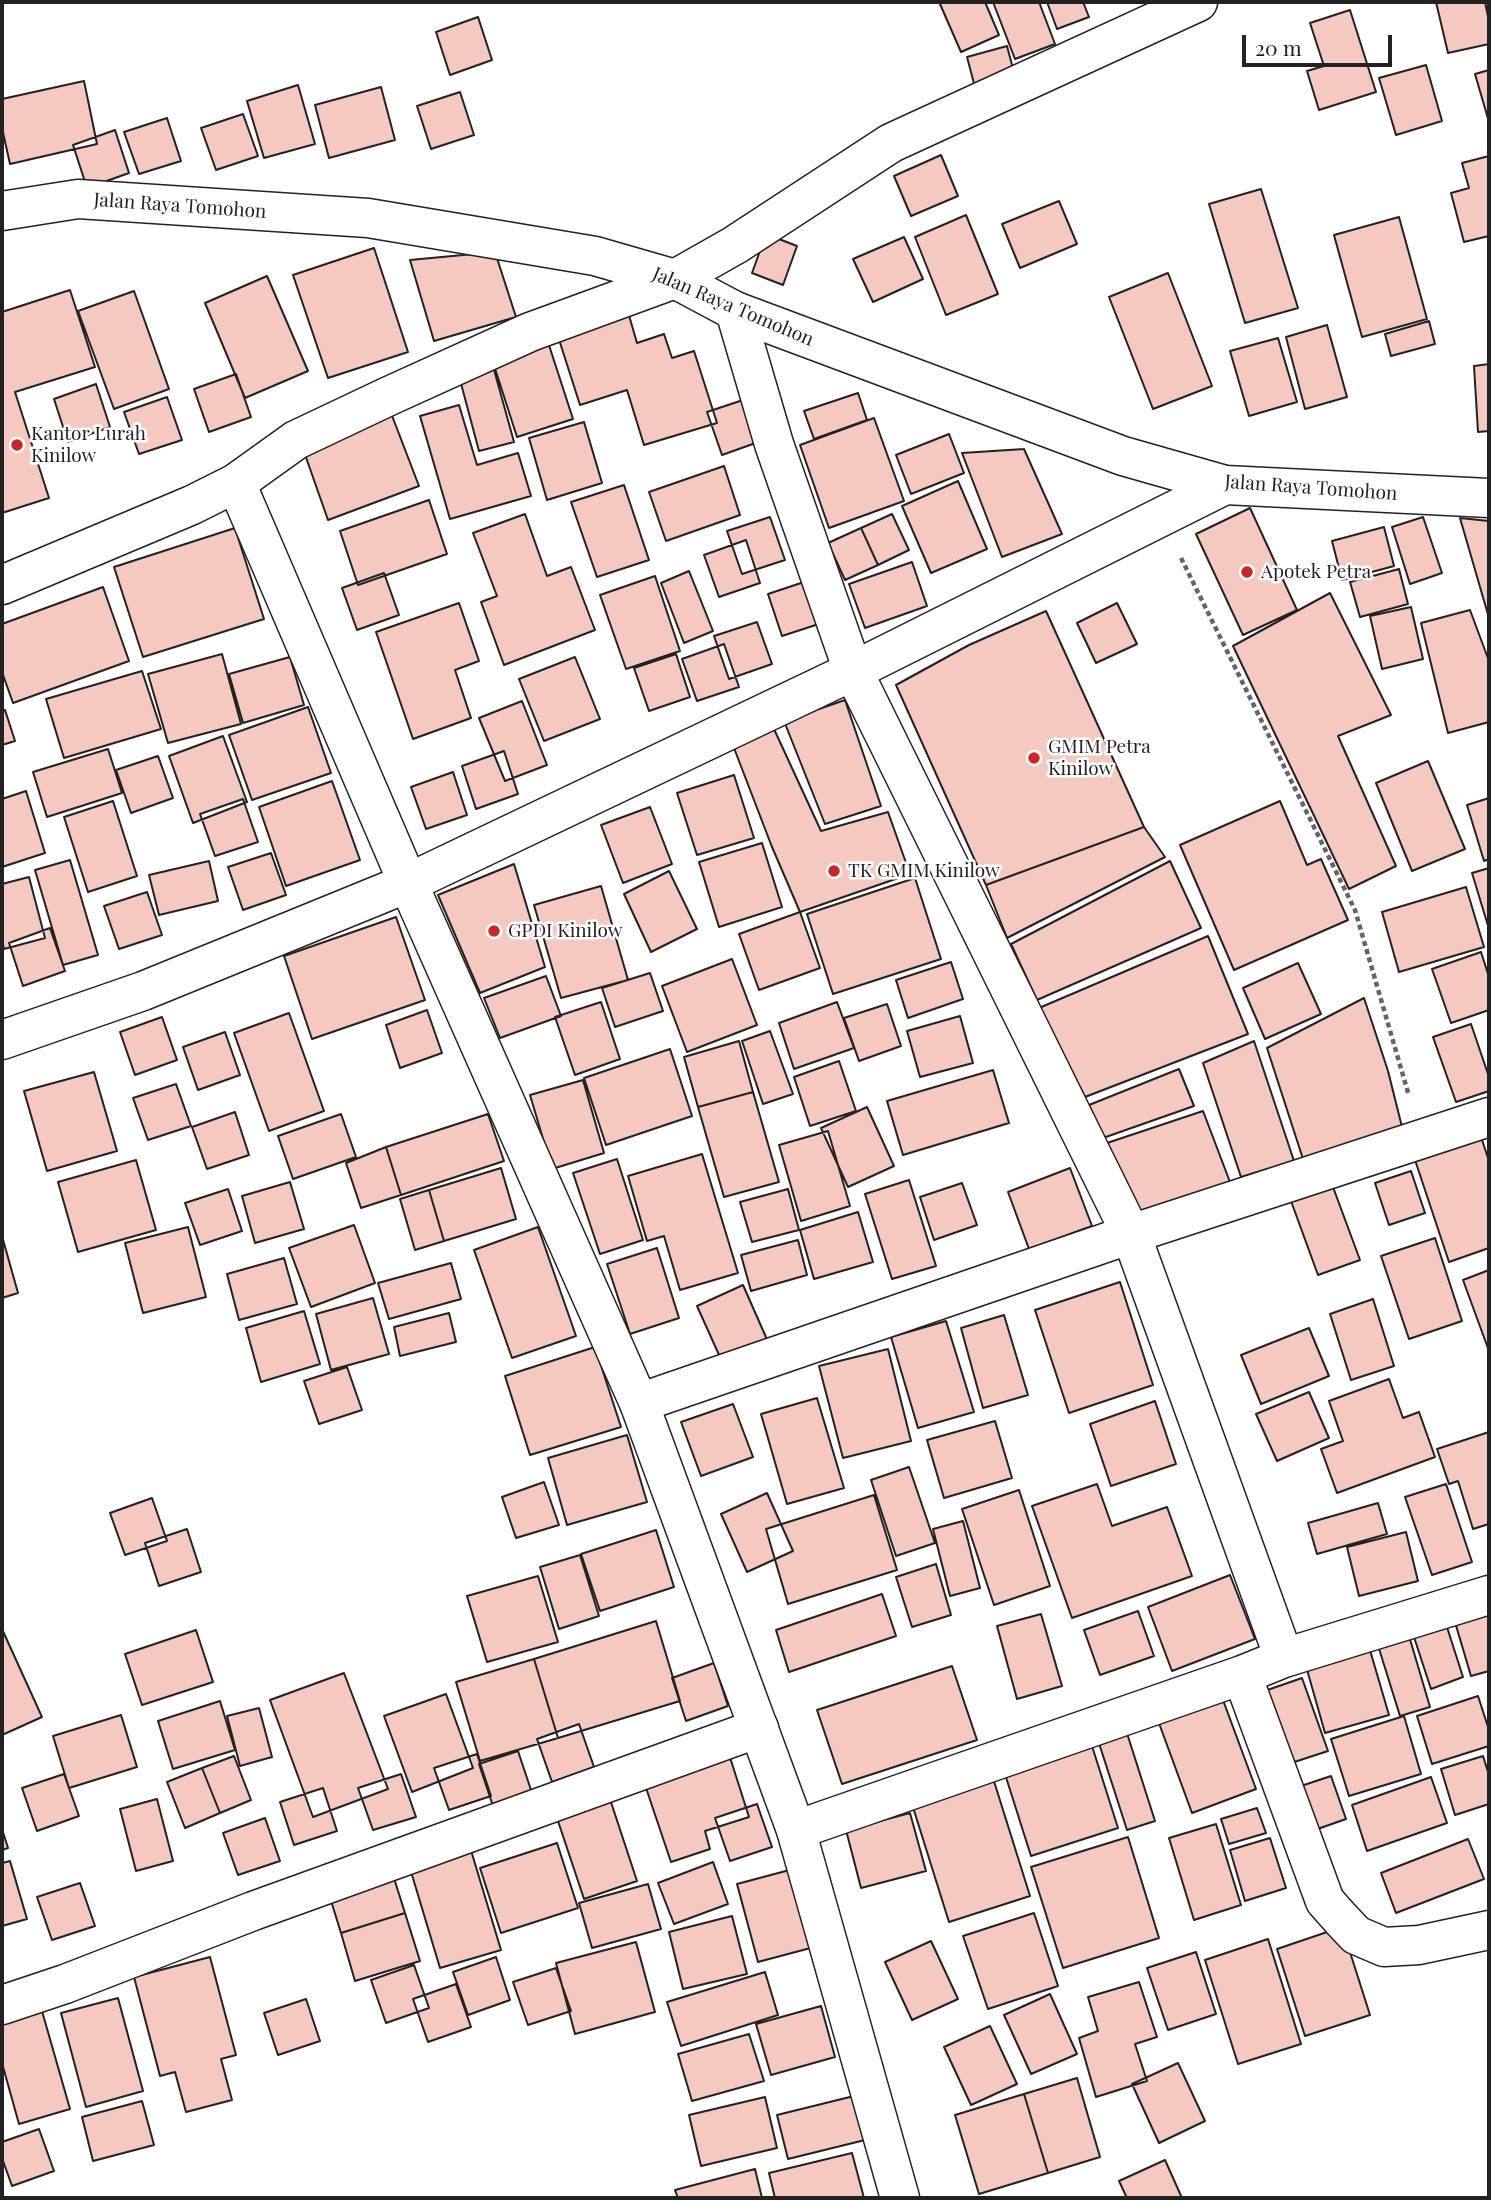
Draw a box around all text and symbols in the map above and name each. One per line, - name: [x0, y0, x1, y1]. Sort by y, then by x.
- scale bar: [1246, 21, 1396, 65]
- text: 20 m: [1255, 33, 1302, 61]
- street label: Jalan Raya Tomohon: [93, 189, 267, 223]
- street label: Jalan Raya Tomohon: [649, 263, 817, 351]
- place label: Kantor Lurah Kinilow: [31, 423, 146, 467]
- marker: Kantor Lurah Kinilow: [9, 437, 25, 453]
- street label: Jalan Raya Tomohon: [1224, 471, 1398, 505]
- place label: Apotek Petra: [1261, 561, 1371, 583]
- marker: Apotek Petra: [1239, 564, 1255, 580]
- place label: GMIM Petra Kinilow: [1048, 736, 1151, 780]
- marker: GMIM Petra Kinilow: [1026, 750, 1042, 766]
- place label: TK GMIM Kinilow: [848, 860, 1000, 882]
- marker: TK GMIM Kinilow: [826, 863, 842, 879]
- place label: GPDI Kinilow: [508, 920, 622, 942]
- marker: GPDI Kinilow: [486, 923, 502, 939]

